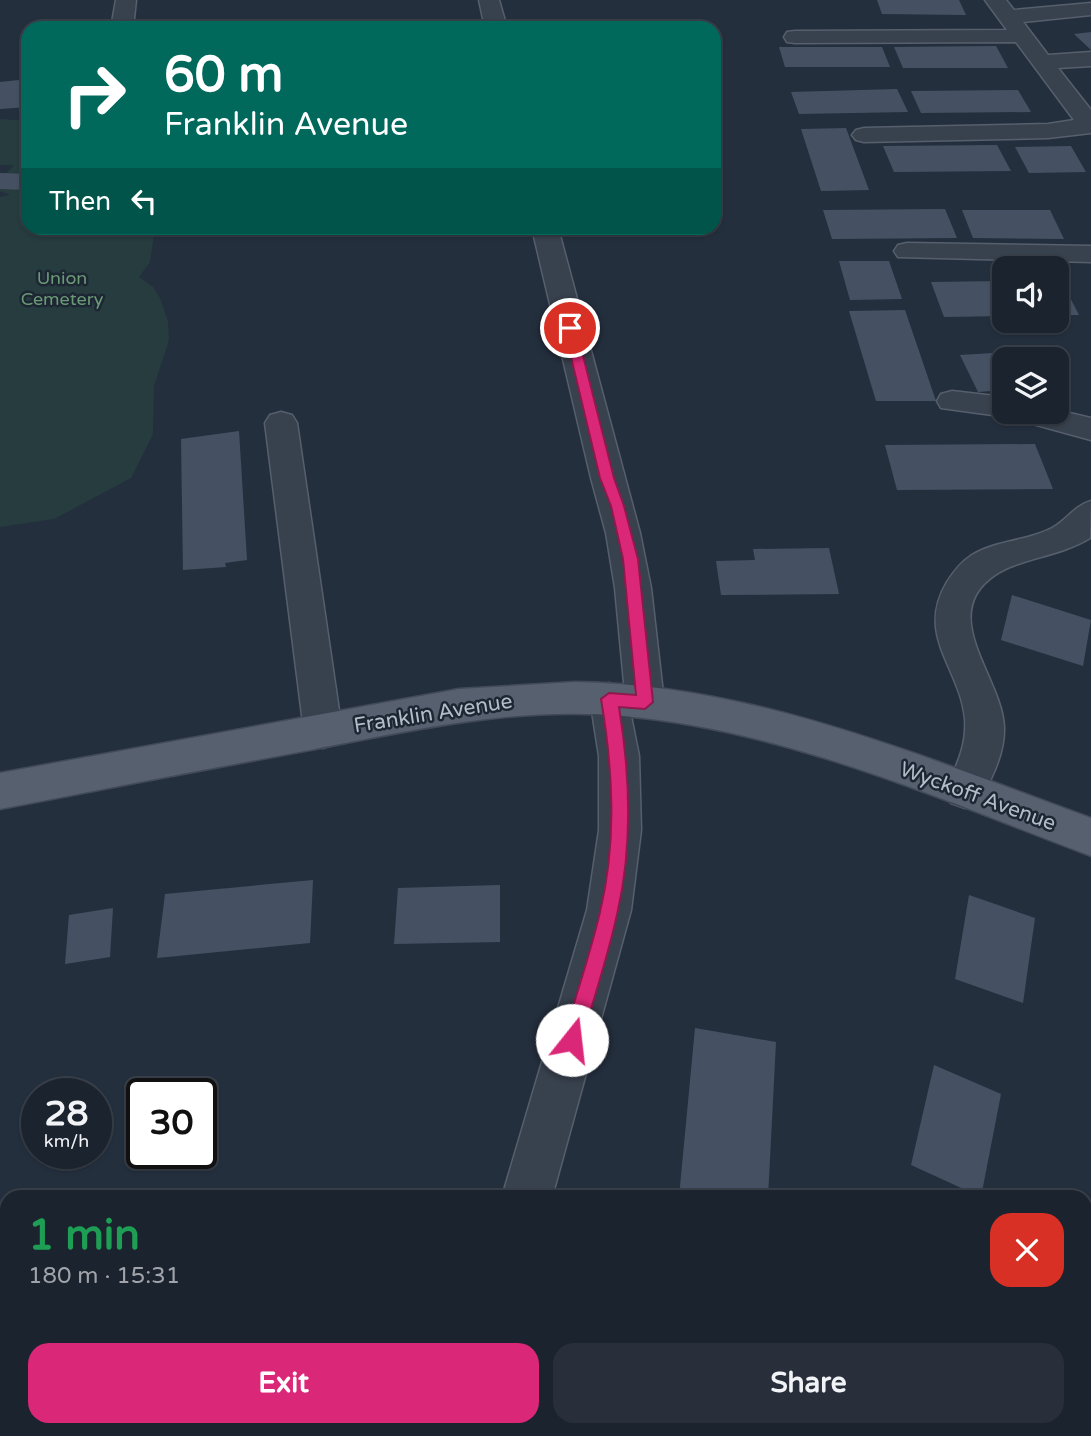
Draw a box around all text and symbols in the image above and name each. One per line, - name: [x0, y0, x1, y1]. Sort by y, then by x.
- text: 60 m: [164, 46, 283, 105]
- icon: right: [49, 49, 140, 140]
- text: Franklin Avenue: [164, 106, 408, 144]
- icon: left: [125, 182, 163, 220]
- text: Then: [49, 186, 111, 217]
- map controls: [992, 256, 1069, 424]
- button: sound: [992, 256, 1069, 333]
- park label: Union Cemetery: [21, 267, 104, 310]
- pin: [540, 298, 600, 358]
- icon: arrive: [551, 309, 589, 347]
- button: layers: [992, 347, 1069, 424]
- street label: Franklin Avenue: [352, 689, 514, 738]
- street label: Wyckoff Avenue: [896, 757, 1059, 836]
- position arrow: [535, 1003, 609, 1077]
- speed limit sign: 30: [126, 1078, 217, 1169]
- text: 28: [45, 1093, 88, 1135]
- text: km/h: [44, 1130, 89, 1152]
- text: 1 min: [28, 1210, 140, 1261]
- button: close: [990, 1213, 1064, 1287]
- text: 180 m · 15:31: [28, 1262, 180, 1290]
- button: Exit: [28, 1343, 539, 1423]
- button: Share: [553, 1343, 1064, 1423]

